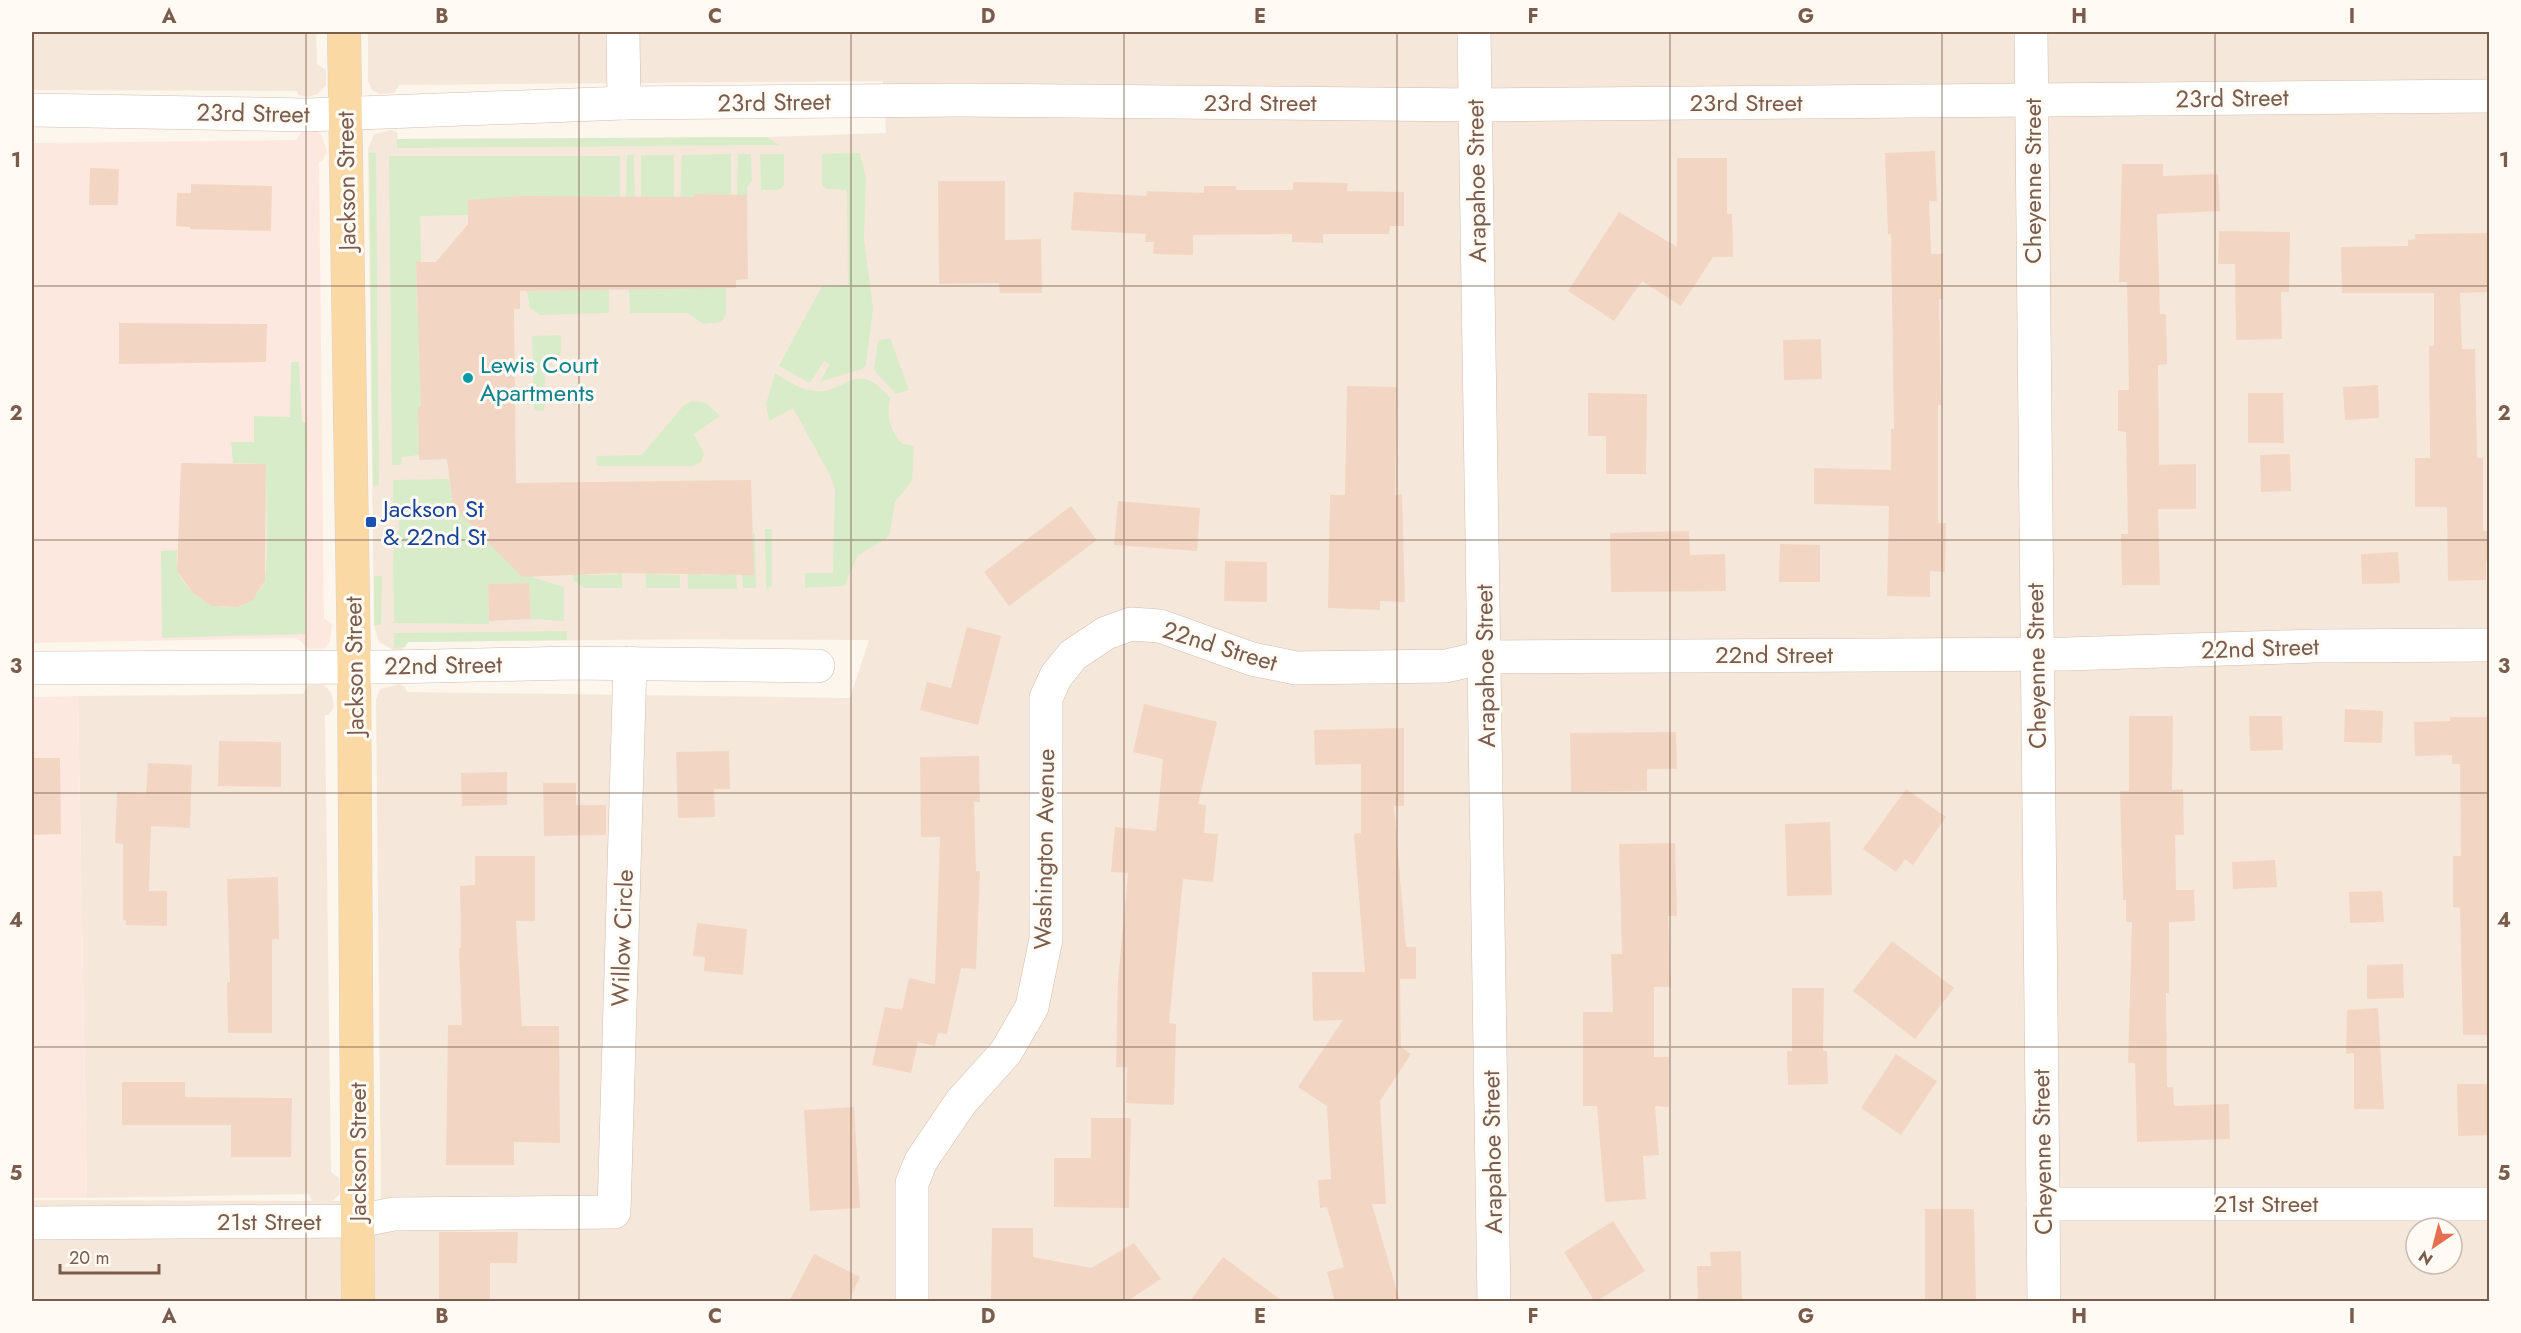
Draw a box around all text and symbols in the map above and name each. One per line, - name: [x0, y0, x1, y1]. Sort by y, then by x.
- text: A: [161, 2, 177, 31]
- text: B: [435, 2, 449, 31]
- text: C: [708, 2, 722, 31]
- text: D: [981, 2, 995, 31]
- text: E: [1254, 2, 1266, 31]
- text: F: [1527, 2, 1539, 31]
- text: G: [1798, 2, 1814, 31]
- text: H: [2071, 2, 2087, 31]
- text: I: [2349, 2, 2355, 31]
- street label: 23rd Street: [2175, 80, 2289, 116]
- street label: 23rd Street: [717, 84, 831, 120]
- street label: 23rd Street: [1203, 85, 1317, 120]
- street label: 23rd Street: [1689, 85, 1803, 120]
- street label: 23rd Street: [196, 95, 310, 131]
- street label: Cheyenne Street: [2015, 98, 2050, 264]
- street label: Arapahoe Street: [1457, 99, 1495, 263]
- street label: Jackson Street: [327, 111, 365, 254]
- text: 1: [11, 146, 21, 175]
- text: 1: [2499, 146, 2509, 175]
- place label: Lewis Court Apartments: [480, 347, 599, 410]
- marker: Lewis Court Apartments: [461, 371, 475, 385]
- text: 2: [9, 399, 23, 428]
- text: 2: [2497, 399, 2511, 428]
- place label: Jackson St & 22nd St: [380, 491, 486, 554]
- marker: Jackson St & 22nd St: [364, 515, 378, 529]
- street label: Cheyenne Street: [2017, 583, 2055, 749]
- street label: Arapahoe Street: [1466, 584, 1504, 748]
- street label: Jackson Street: [335, 596, 373, 739]
- street label: 22nd Street: [1158, 612, 1282, 680]
- street label: 22nd Street: [2200, 628, 2320, 668]
- street label: 22nd Street: [1715, 637, 1833, 672]
- street label: 22nd Street: [384, 646, 503, 684]
- text: 3: [10, 652, 22, 681]
- text: 3: [2498, 652, 2510, 681]
- street label: Washington Avenue: [1025, 748, 1063, 950]
- street label: Willow Circle: [602, 869, 642, 1007]
- text: 4: [9, 906, 23, 935]
- text: 4: [2497, 906, 2511, 935]
- street label: Cheyenne Street: [2023, 1069, 2061, 1235]
- street label: Arapahoe Street: [1473, 1070, 1511, 1234]
- street label: Jackson Street: [340, 1082, 375, 1225]
- text: 5: [10, 1159, 23, 1188]
- text: 5: [2498, 1159, 2511, 1188]
- street label: 21st Street: [2214, 1186, 2318, 1221]
- street label: 21st Street: [217, 1204, 321, 1239]
- north arrow: [2404, 1216, 2464, 1276]
- scale bar: [60, 1237, 159, 1275]
- text: 20 m: [69, 1245, 109, 1271]
- text: N: [2414, 1245, 2437, 1271]
- text: A: [161, 1302, 177, 1331]
- text: B: [435, 1302, 449, 1331]
- text: C: [708, 1302, 722, 1331]
- text: D: [981, 1302, 995, 1331]
- text: E: [1254, 1302, 1266, 1331]
- text: F: [1527, 1302, 1539, 1331]
- text: G: [1798, 1302, 1814, 1331]
- text: H: [2071, 1302, 2087, 1331]
- text: I: [2349, 1302, 2355, 1331]

